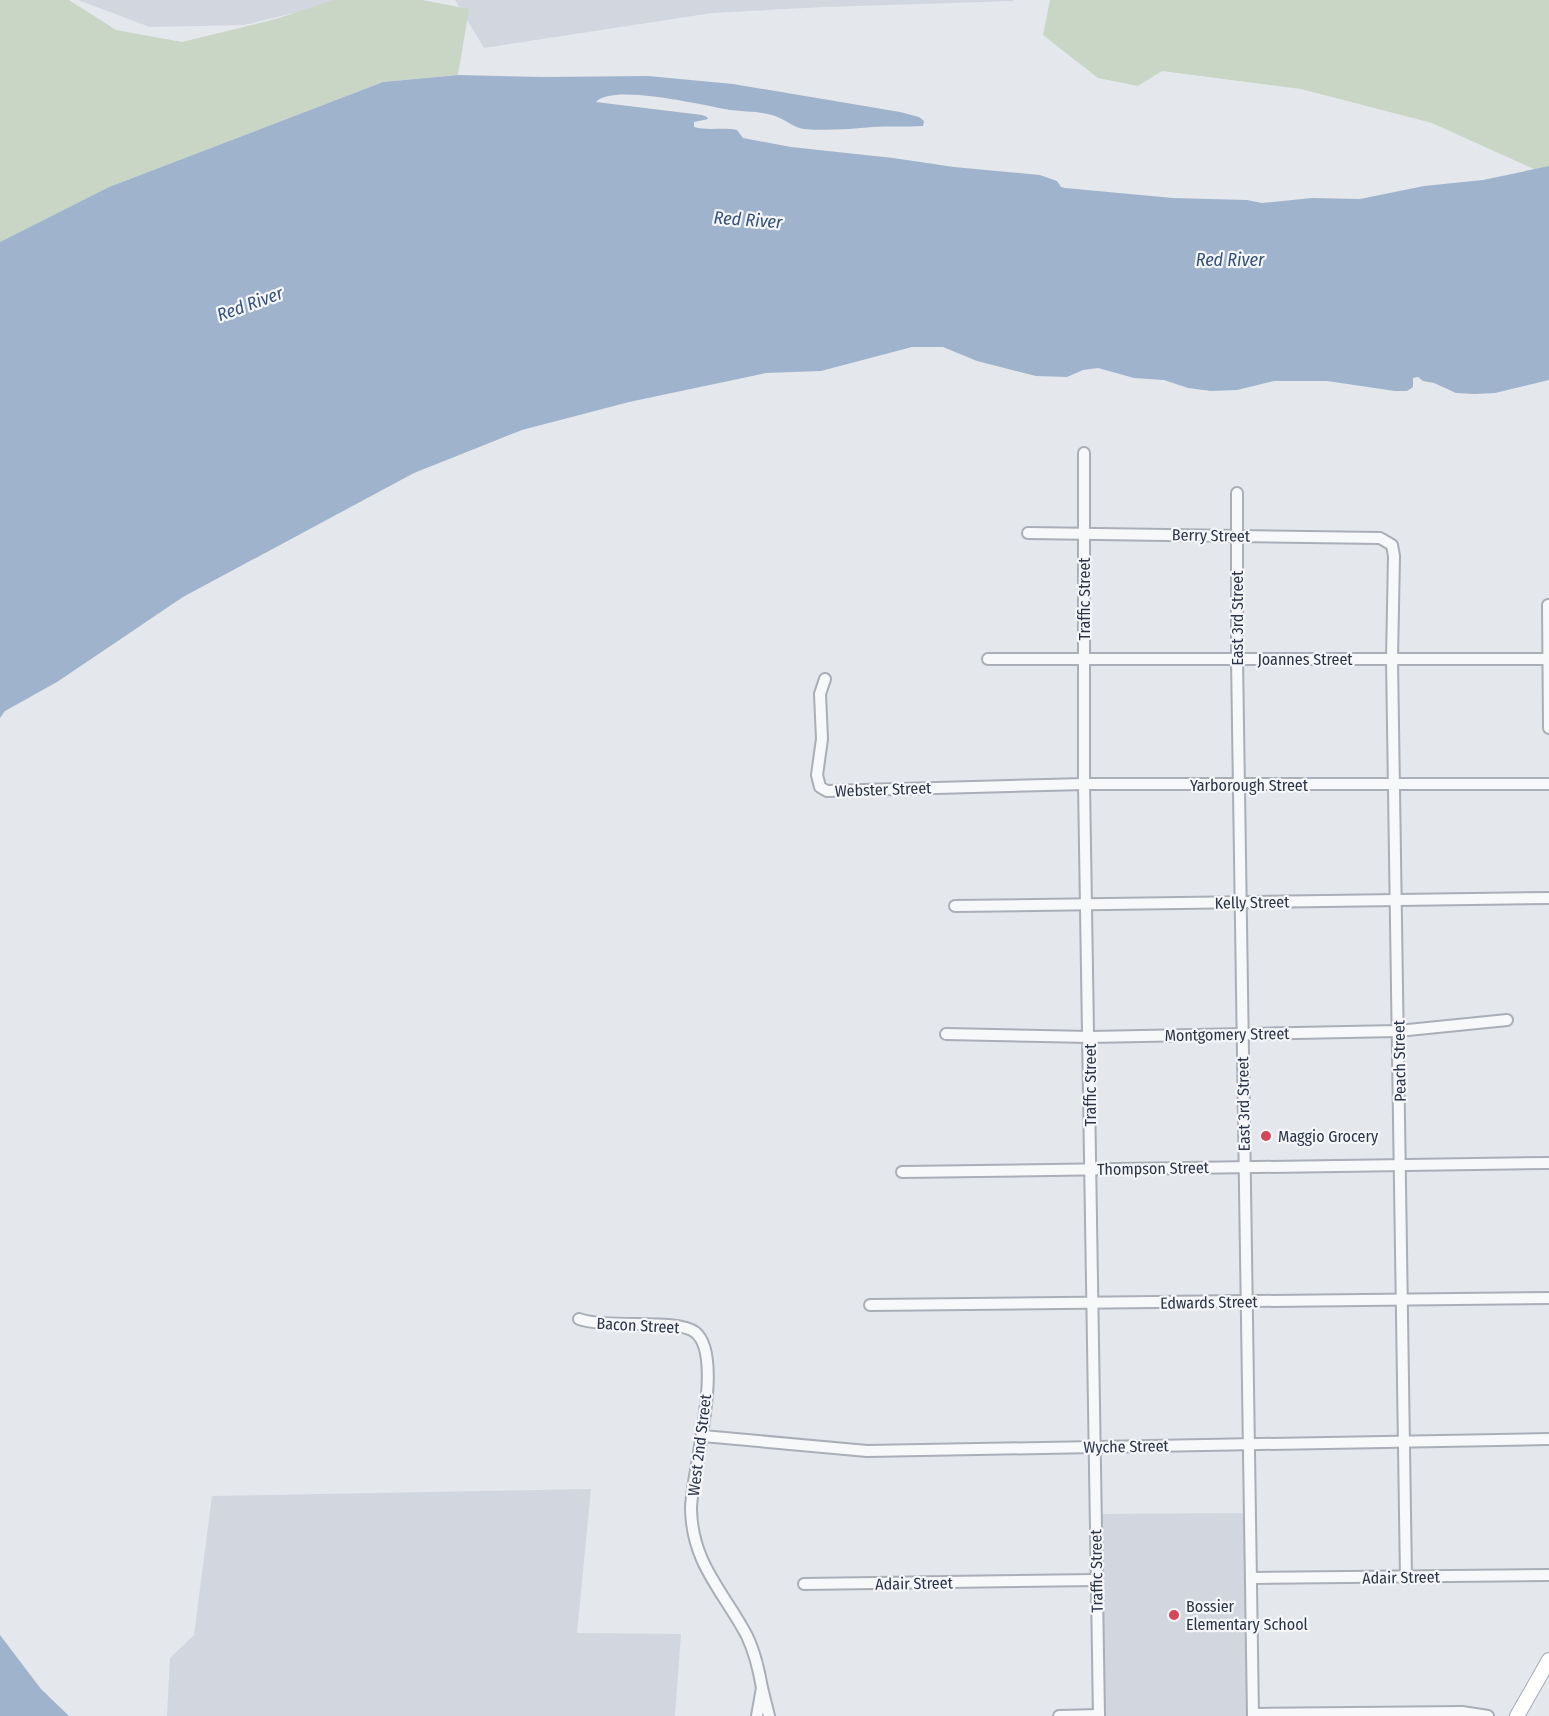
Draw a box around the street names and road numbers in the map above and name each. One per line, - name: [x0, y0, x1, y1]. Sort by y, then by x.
- street label: Berry Street: [1172, 525, 1251, 546]
- street label: Traffic Street: [1075, 557, 1094, 641]
- street label: East 3rd Street: [1228, 570, 1247, 665]
- street label: Joannes Street: [1257, 650, 1353, 669]
- street label: Yarborough Street: [1190, 776, 1309, 795]
- street label: Webster Street: [834, 778, 932, 801]
- street label: Kelly Street: [1215, 892, 1290, 913]
- street label: Peach Street: [1389, 1019, 1410, 1102]
- street label: Montgomery Street: [1164, 1024, 1290, 1045]
- street label: Traffic Street: [1081, 1043, 1100, 1127]
- street label: East 3rd Street: [1233, 1056, 1254, 1152]
- street label: Thompson Street: [1097, 1158, 1210, 1179]
- street label: Edwards Street: [1160, 1292, 1259, 1313]
- street label: Bacon Street: [596, 1314, 681, 1337]
- street label: West 2nd Street: [684, 1392, 715, 1497]
- street label: Wyche Street: [1083, 1436, 1170, 1457]
- street label: Traffic Street: [1086, 1529, 1107, 1613]
- street label: Adair Street: [1362, 1567, 1441, 1588]
- street label: Adair Street: [875, 1573, 954, 1594]

